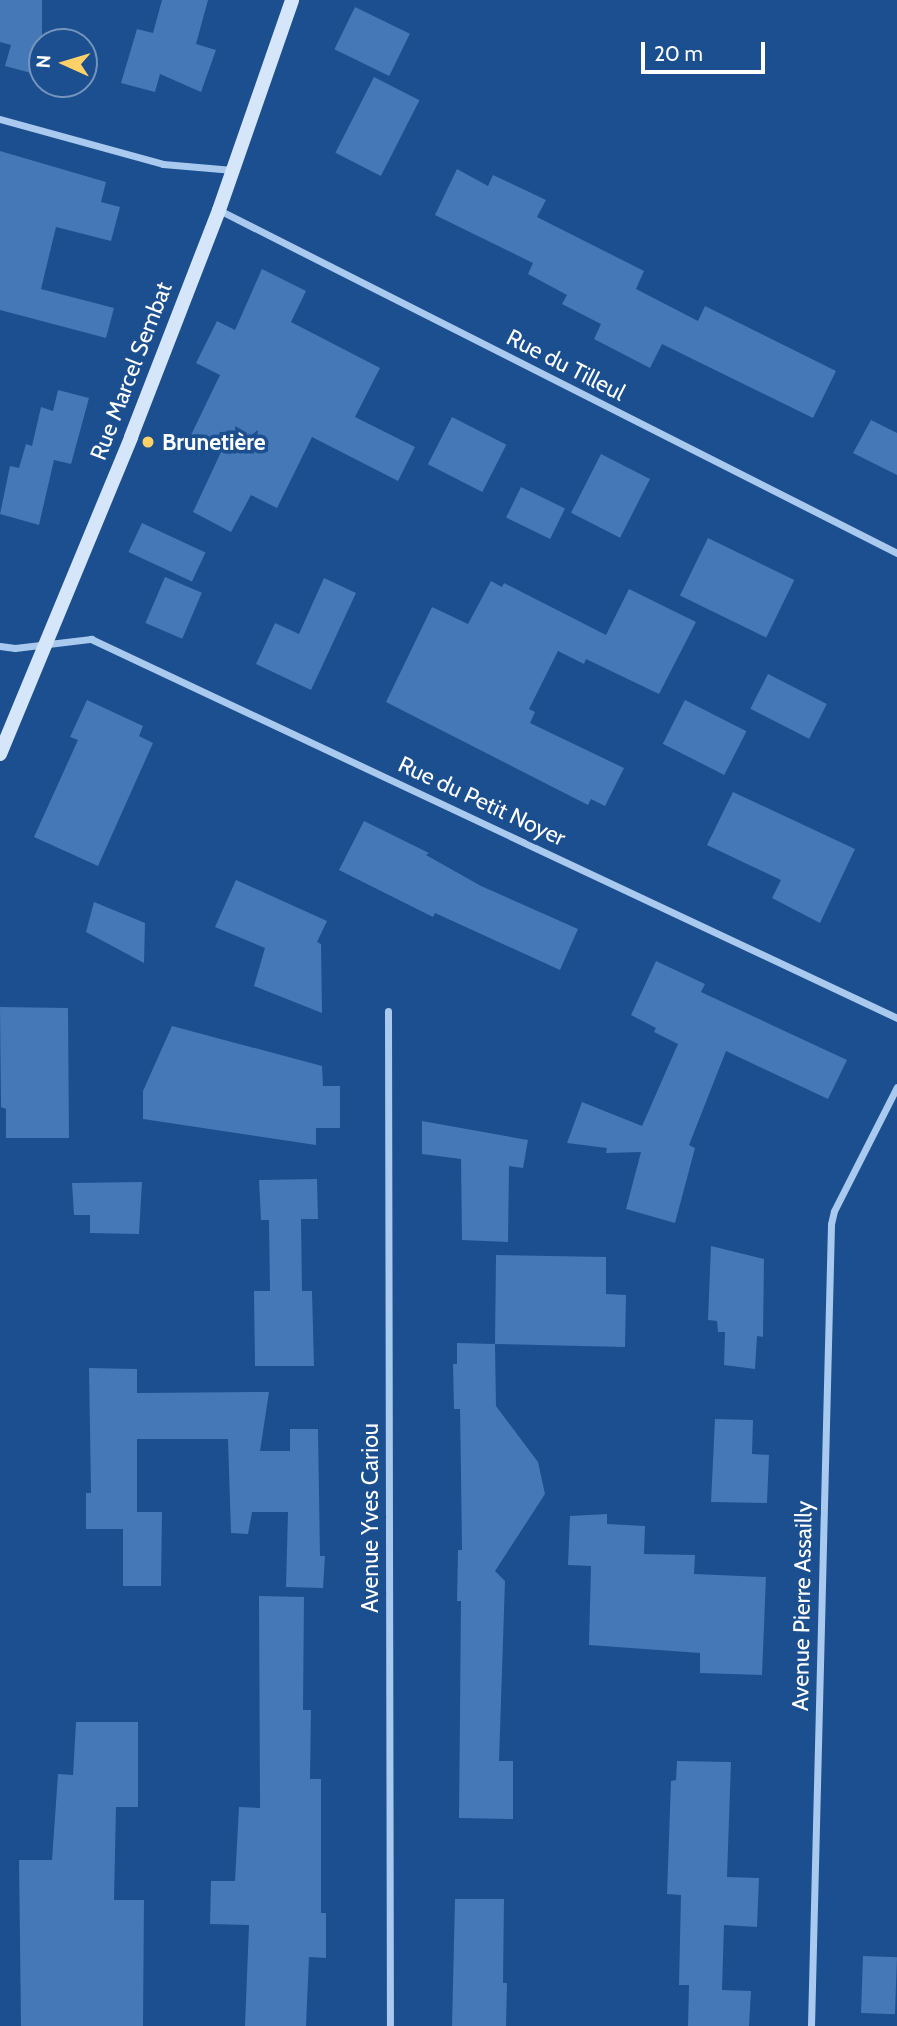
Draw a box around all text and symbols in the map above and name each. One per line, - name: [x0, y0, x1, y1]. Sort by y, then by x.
- north arrow: [28, 28, 98, 98]
- scale bar: [645, 28, 769, 72]
- text: 20 m: [654, 41, 703, 66]
- text: N: [32, 54, 55, 69]
- street label: Rue Marcel Sembat: [84, 278, 178, 464]
- street label: Rue du Tilleul: [502, 323, 630, 407]
- place label: Brunetière: [162, 428, 266, 456]
- marker: Brunetière: [140, 434, 156, 450]
- street label: Rue du Petit Noyer: [394, 750, 570, 852]
- street label: Avenue Yves Cariou: [356, 1423, 384, 1613]
- street label: Avenue Pierre Assailly: [786, 1501, 818, 1711]

